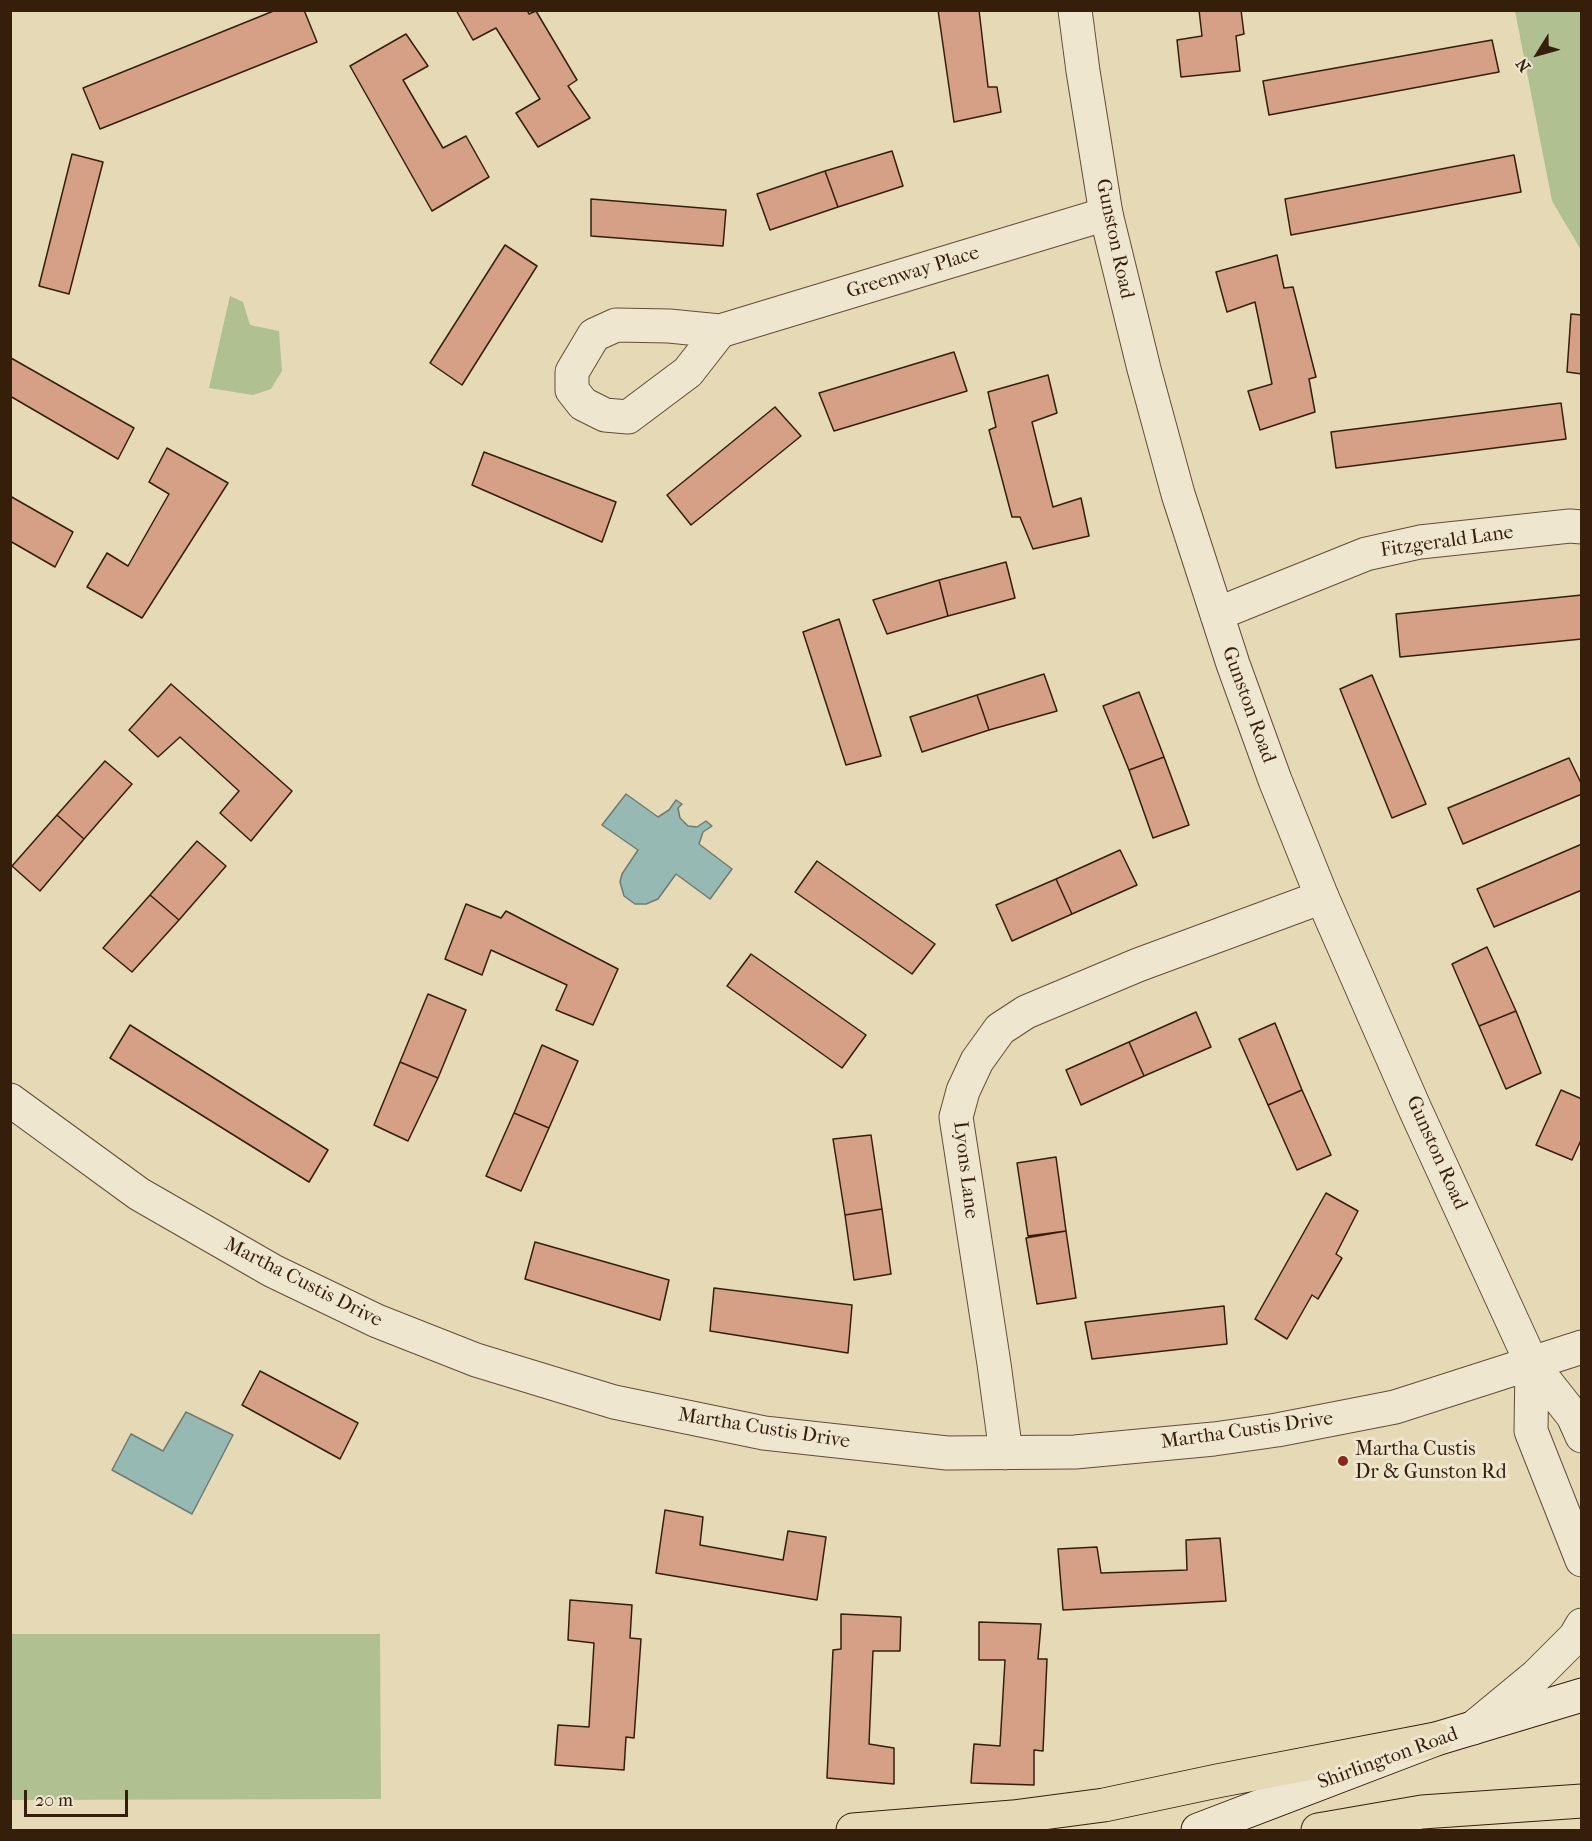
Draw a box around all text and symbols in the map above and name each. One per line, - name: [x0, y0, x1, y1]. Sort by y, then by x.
- north arrow: [1508, 24, 1568, 84]
- text: N: [1512, 55, 1534, 76]
- street label: Gunston Road: [1090, 177, 1138, 301]
- street label: Greenway Place: [844, 241, 982, 305]
- street label: Fitzgerald Lane: [1379, 521, 1515, 563]
- street label: Gunston Road: [1216, 644, 1280, 766]
- street label: Gunston Road: [1400, 1092, 1472, 1214]
- street label: Lyons Lane: [947, 1120, 983, 1220]
- street label: Martha Custis Drive: [220, 1233, 386, 1333]
- street label: Martha Custis Drive: [676, 1404, 852, 1454]
- street label: Martha Custis Drive: [1159, 1407, 1335, 1455]
- place label: Martha Custis Dr & Gunston Rd: [1355, 1438, 1507, 1485]
- marker: Martha Custis Dr & Gunston Rd: [1336, 1454, 1350, 1468]
- street label: Shirlington Road: [1315, 1723, 1461, 1795]
- scale bar: [27, 1778, 130, 1816]
- text: 20 m: [35, 1790, 73, 1811]

